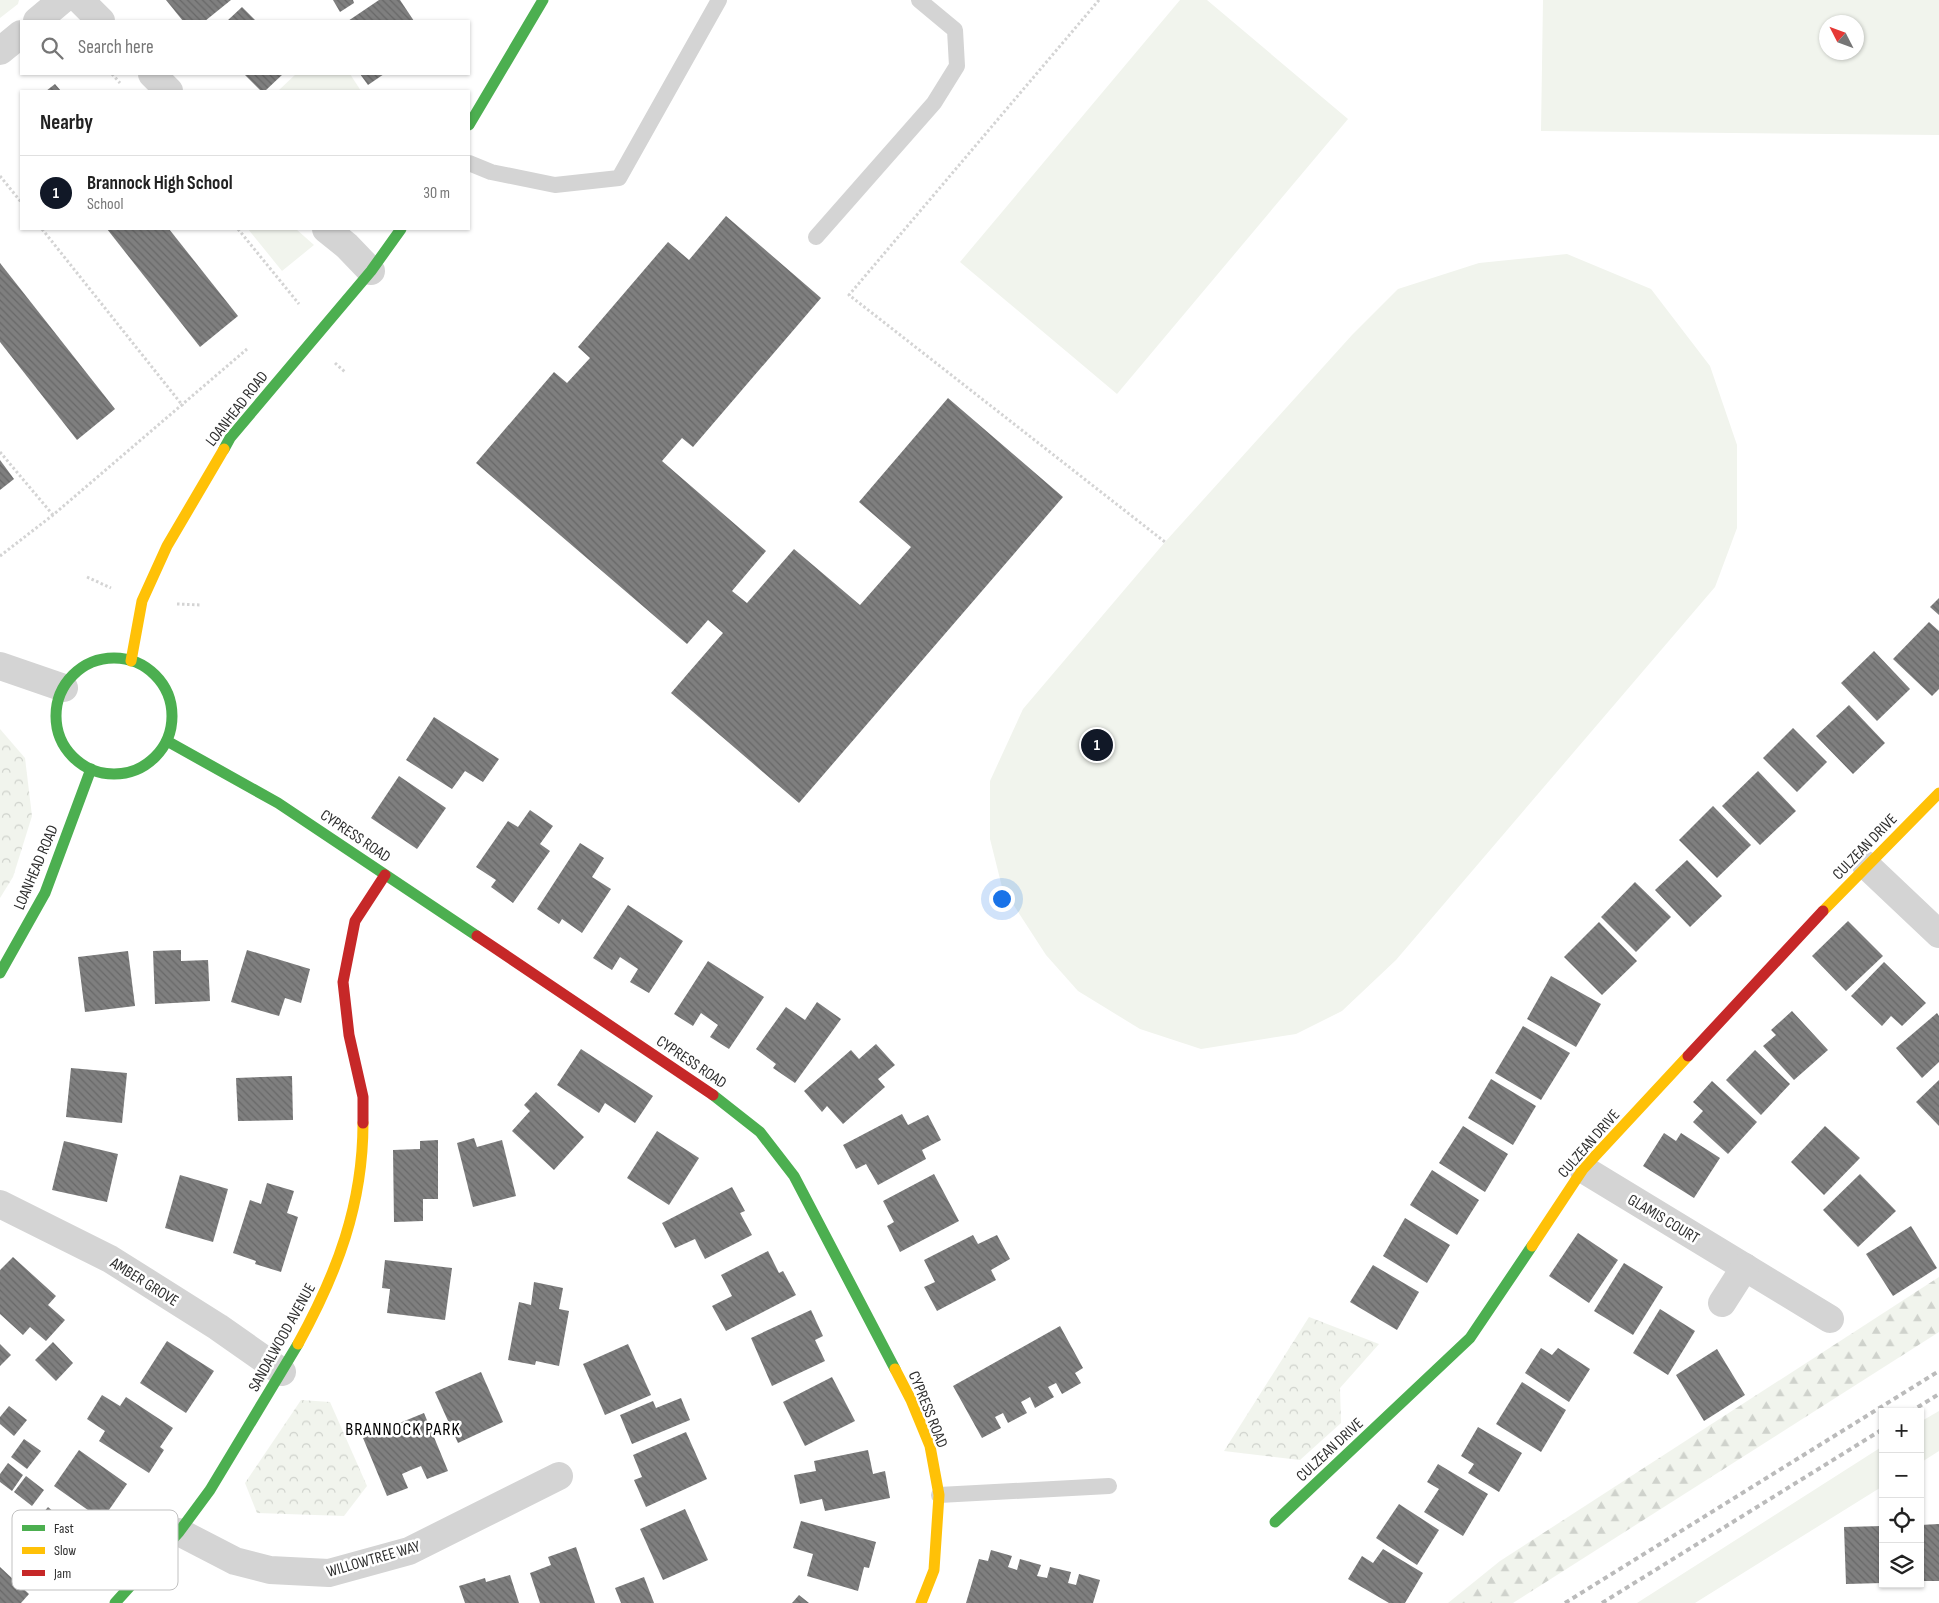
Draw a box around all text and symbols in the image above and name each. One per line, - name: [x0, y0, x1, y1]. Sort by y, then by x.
- north arrow: [1819, 15, 1864, 60]
- search box: [20, 20, 470, 75]
- icon: search: [38, 34, 66, 62]
- text: Search here: [78, 36, 154, 59]
- text: Nearby: [40, 110, 93, 135]
- text: Brannock High School: [87, 172, 233, 195]
- text: 1: [53, 184, 59, 203]
- text: 30 m: [423, 184, 450, 203]
- text: School: [87, 195, 123, 214]
- street label: LOANHEAD ROAD: [202, 367, 272, 450]
- pin: 1: [1081, 726, 1113, 764]
- street label: CYPRESS ROAD: [316, 806, 394, 867]
- street label: CULZEAN DRIVE: [1829, 810, 1901, 884]
- street label: LOANHEAD ROAD: [10, 822, 63, 913]
- your location: [989, 886, 1015, 912]
- street label: CYPRESS ROAD: [652, 1032, 730, 1093]
- street label: CULZEAN DRIVE: [1554, 1106, 1624, 1182]
- street label: GLAMIS COURT: [1624, 1190, 1703, 1248]
- street label: AMBER GROVE: [106, 1253, 182, 1311]
- street label: SANDALWOOD AVENUE: [245, 1280, 320, 1395]
- street label: CYPRESS ROAD: [904, 1369, 952, 1451]
- map controls: [1879, 1408, 1924, 1588]
- button: +: [1879, 1408, 1924, 1453]
- street label: CULZEAN DRIVE: [1293, 1414, 1367, 1486]
- district label: BRANNOCK PARK: [345, 1419, 461, 1440]
- button: −: [1879, 1453, 1924, 1498]
- button: locate: [1879, 1498, 1924, 1543]
- legend: [12, 1510, 178, 1590]
- text: Fast: [54, 1520, 74, 1537]
- street label: WILLOWTREE WAY: [325, 1537, 422, 1582]
- text: Slow: [54, 1542, 76, 1559]
- button: layers: [1879, 1543, 1924, 1588]
- text: Jam: [53, 1565, 71, 1582]

